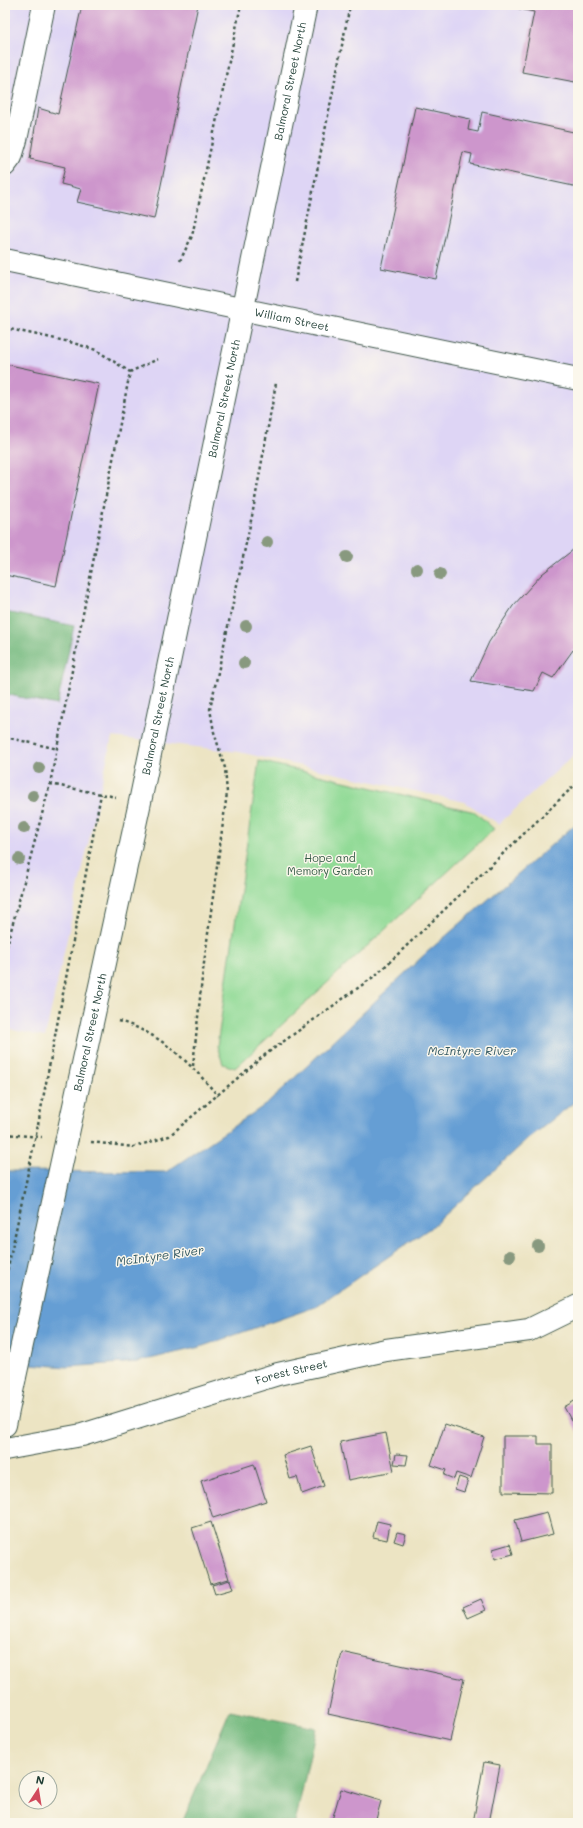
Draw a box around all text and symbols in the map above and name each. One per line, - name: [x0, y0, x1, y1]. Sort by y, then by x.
- street label: Balmoral Street North: [270, 21, 309, 142]
- street label: William Street: [253, 304, 331, 334]
- street label: Balmoral Street North: [204, 338, 243, 459]
- street label: Balmoral Street North: [138, 655, 177, 776]
- park label: Hope and Memory Garden: [287, 850, 373, 878]
- street label: Balmoral Street North: [69, 972, 110, 1093]
- water label: McIntyre River: [428, 1042, 516, 1058]
- water label: McIntyre River: [115, 1241, 205, 1269]
- street label: Forest Street: [253, 1355, 329, 1388]
- north arrow: [18, 1770, 58, 1810]
- text: N: [35, 1772, 46, 1788]

